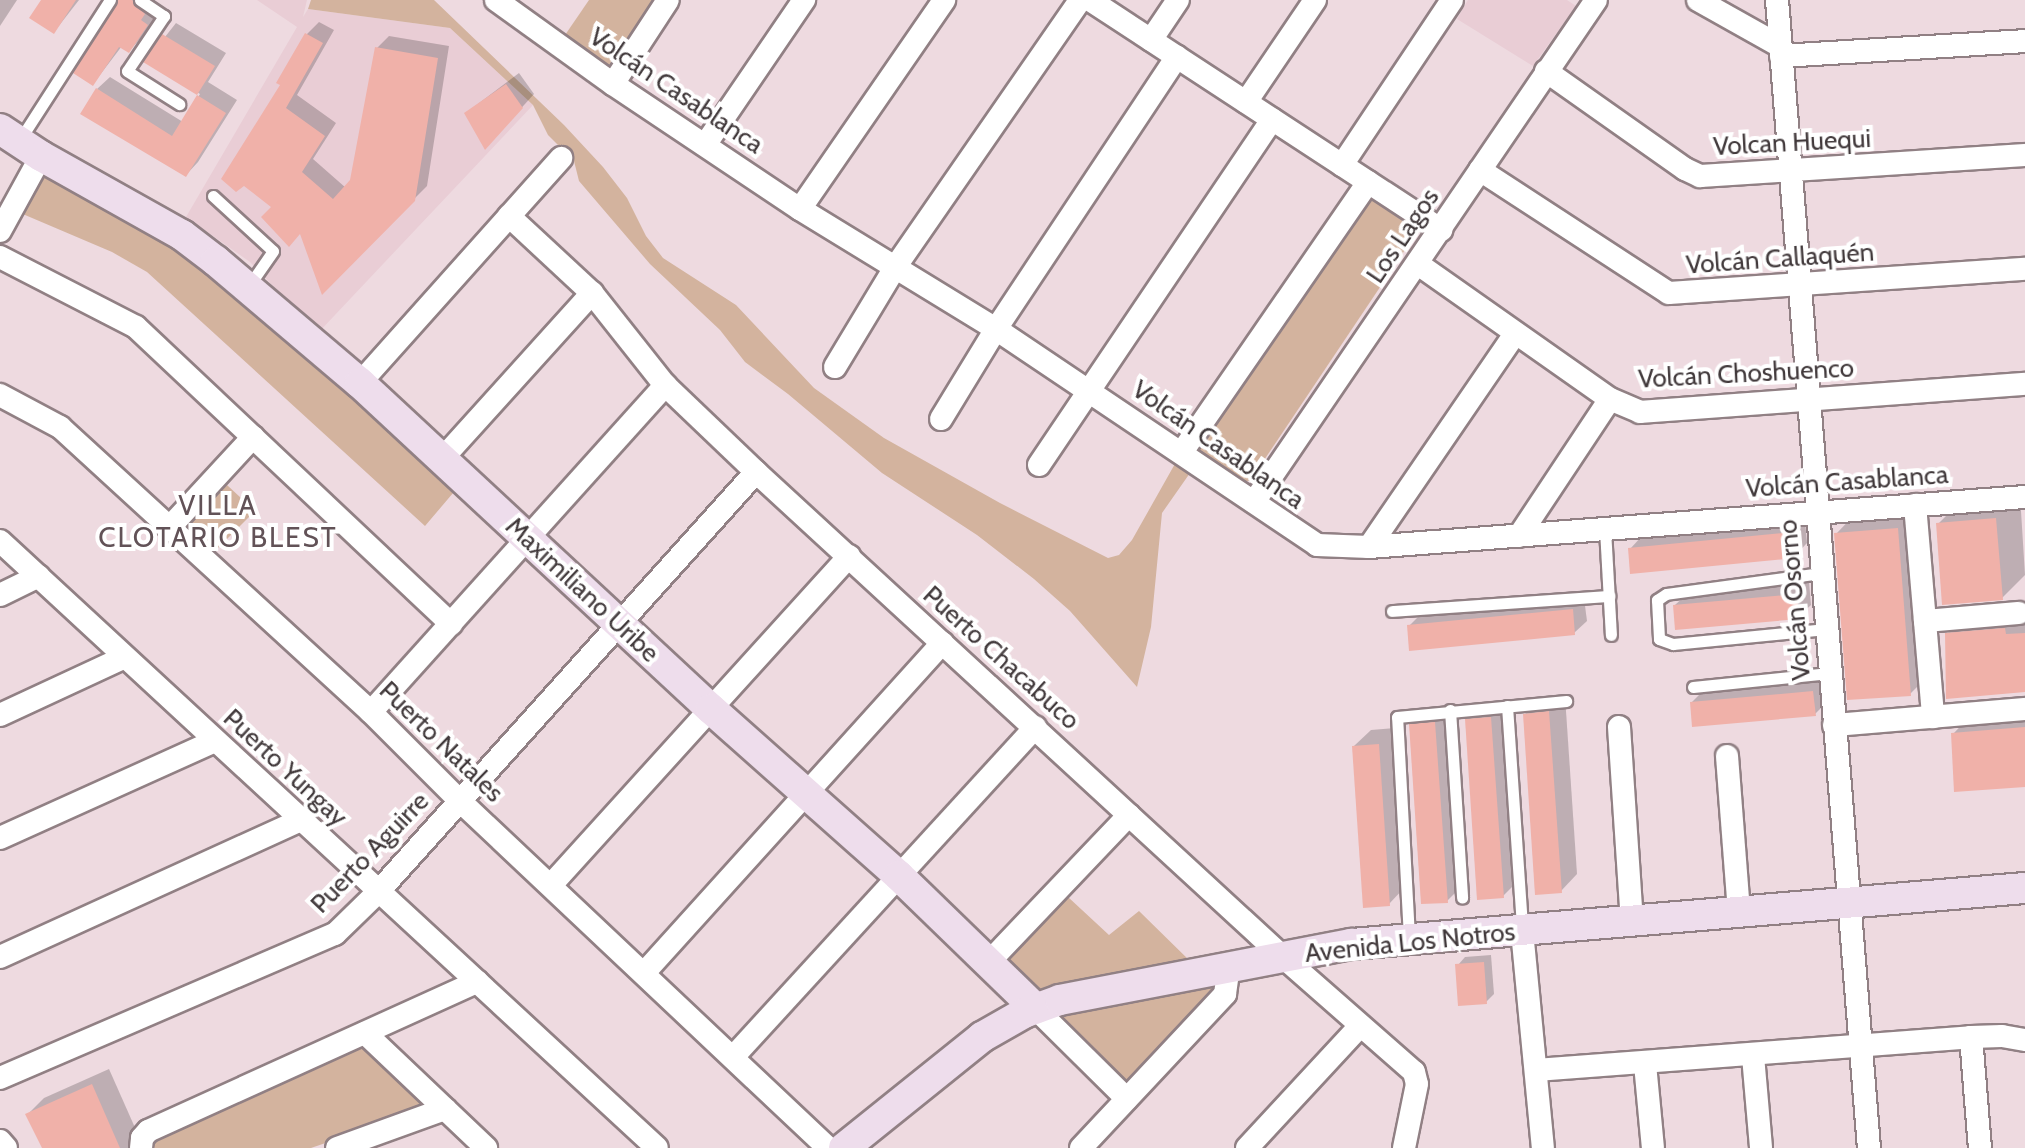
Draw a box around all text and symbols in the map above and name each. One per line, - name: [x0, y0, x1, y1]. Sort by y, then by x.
- street label: Volcán Casablanca: [583, 21, 769, 161]
- street label: Volcan Huequi: [1712, 123, 1872, 163]
- street label: Los Lagos: [1360, 183, 1446, 289]
- street label: Volcán Callaquén: [1685, 237, 1875, 281]
- street label: Volcán Choshuenco: [1637, 353, 1855, 395]
- street label: Volcán Casablanca: [1126, 374, 1310, 516]
- street label: Volcán Casablanca: [1745, 459, 1949, 505]
- district label: VILLA CLOTARIO BLEST: [98, 488, 338, 554]
- street label: Maximiliano Uribe: [499, 511, 665, 669]
- street label: Volcán Osorno: [1772, 518, 1818, 682]
- street label: Puerto Chacabuco: [916, 580, 1086, 736]
- street label: Puerto Natales: [373, 675, 509, 809]
- street label: Puerto Yungay: [217, 703, 353, 833]
- street label: Puerto Aguirre: [305, 786, 435, 920]
- street label: Avenida Los Notros: [1303, 916, 1517, 970]

